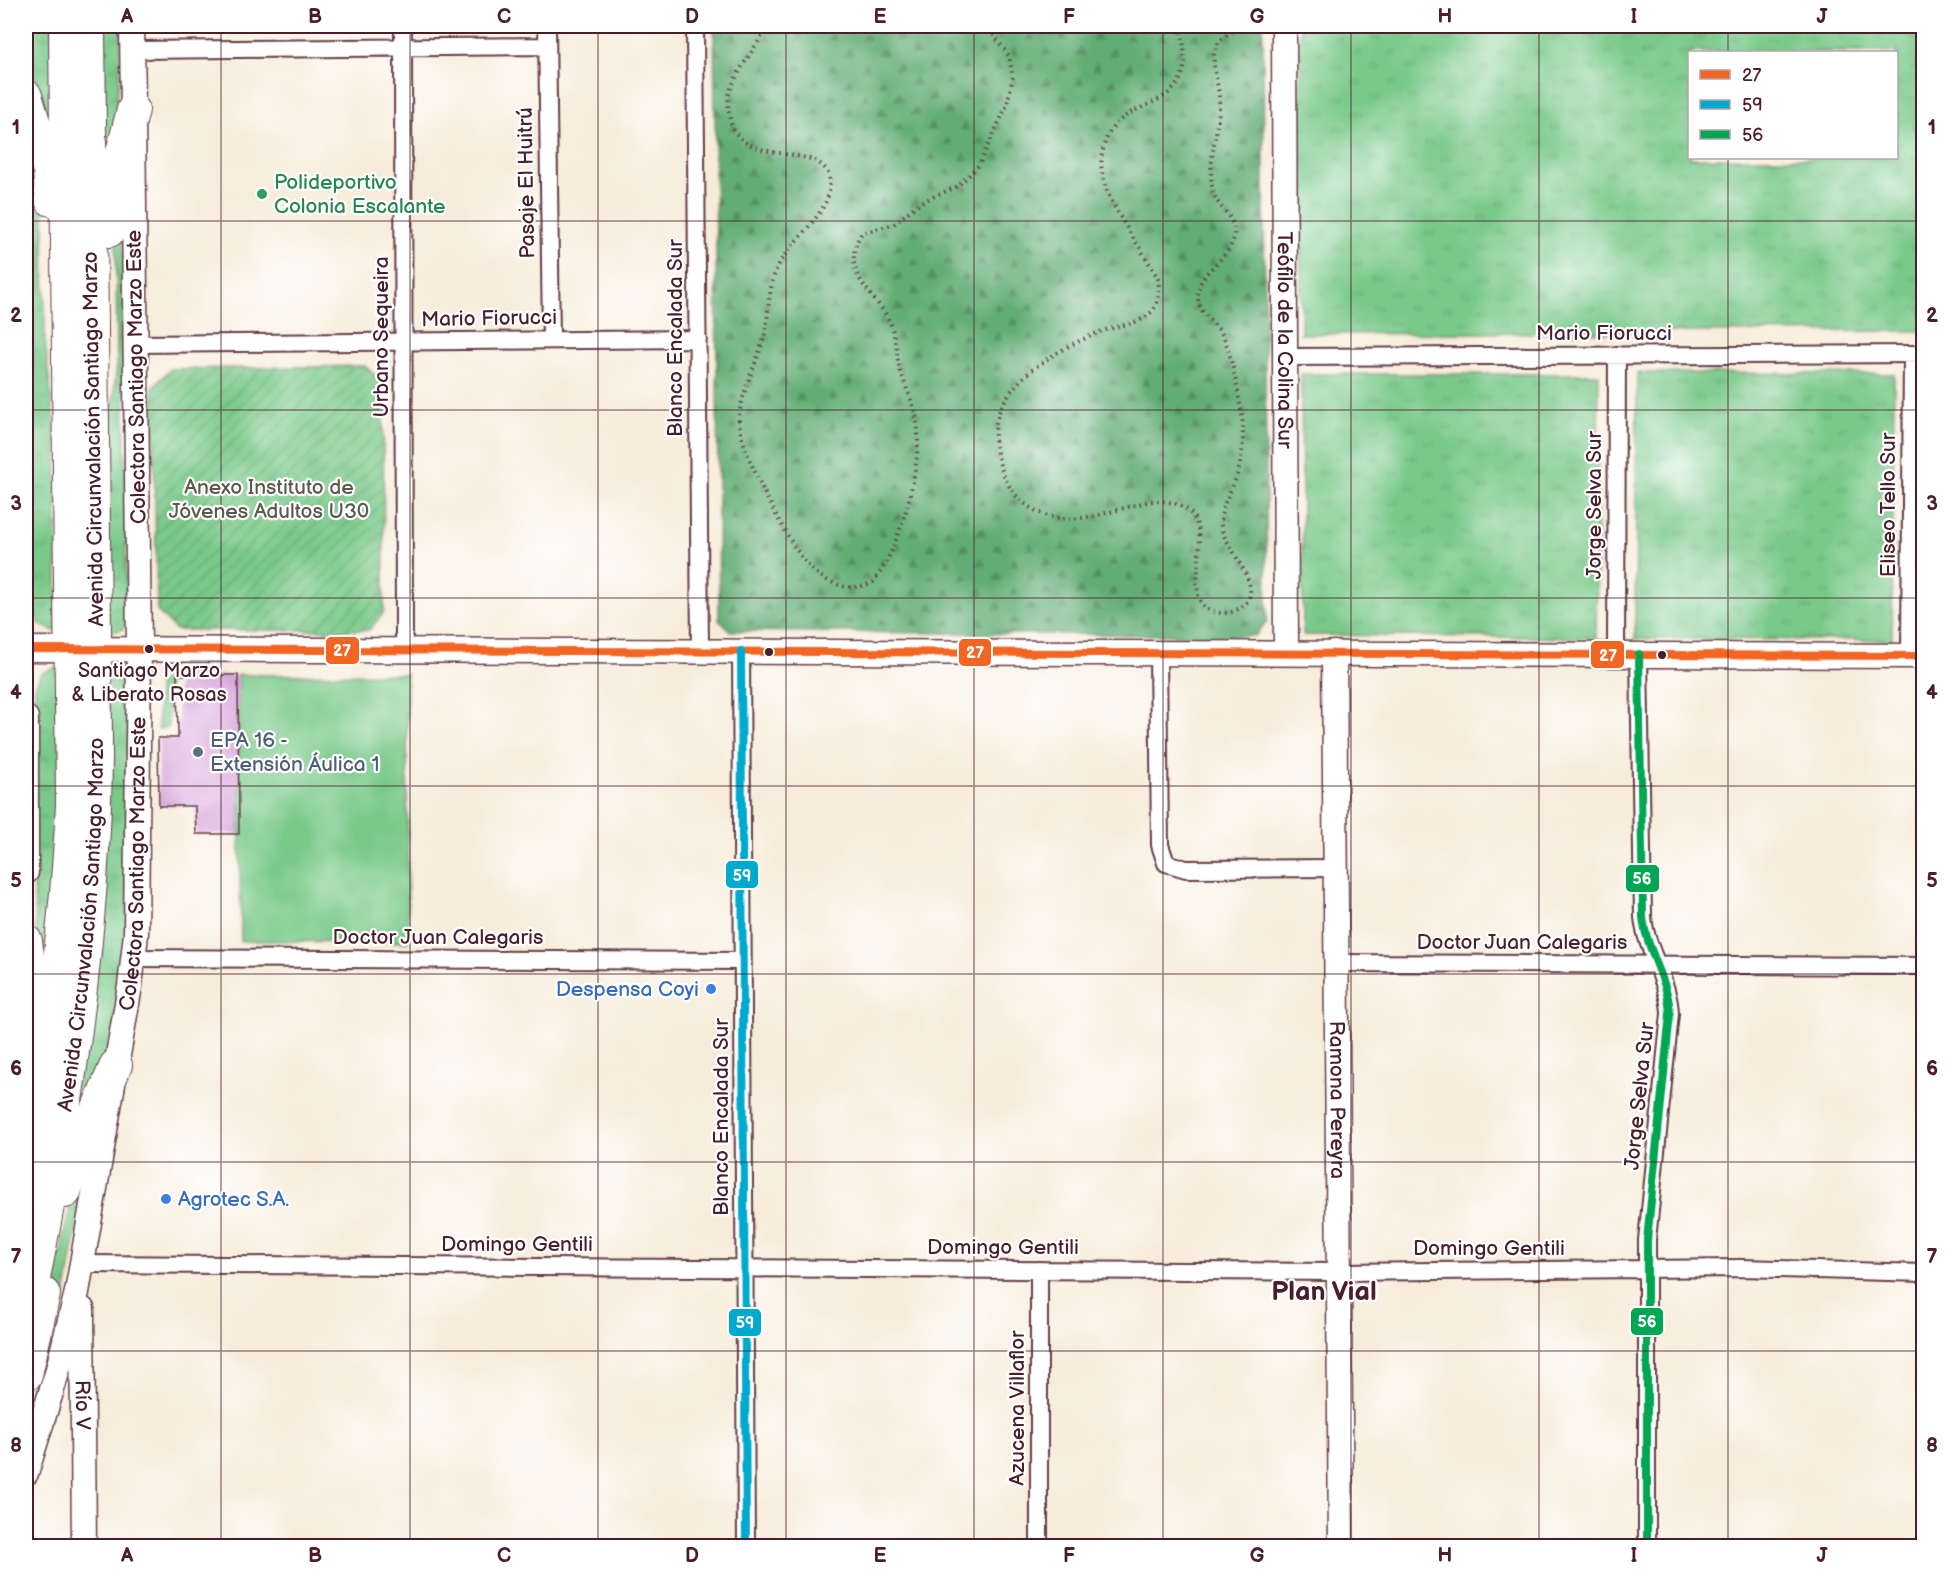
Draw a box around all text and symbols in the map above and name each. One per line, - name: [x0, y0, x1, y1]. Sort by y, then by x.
- text: A: [120, 5, 134, 29]
- text: B: [308, 5, 322, 29]
- text: C: [497, 5, 511, 29]
- text: D: [685, 5, 699, 29]
- text: E: [874, 5, 887, 29]
- text: F: [1063, 5, 1075, 29]
- text: G: [1250, 5, 1265, 29]
- text: H: [1438, 5, 1452, 29]
- text: I: [1631, 5, 1637, 29]
- text: J: [1817, 5, 1829, 29]
- legend: [1688, 51, 1898, 159]
- text: 27: [1742, 65, 1762, 86]
- text: 59: [1742, 95, 1763, 116]
- street label: Pasaje El Huitrú: [513, 107, 540, 259]
- text: 1: [12, 116, 20, 140]
- text: 1: [1928, 116, 1936, 140]
- text: 56: [1742, 125, 1763, 146]
- place label: Polideportivo Colonia Escalante: [274, 170, 445, 219]
- marker: Polideportivo Colonia Escalante: [255, 187, 269, 201]
- street label: Colectora Santiago Marzo Este: [121, 230, 152, 524]
- street label: Teófilo de la Colina Sur: [1272, 231, 1297, 449]
- street label: Blanco Encalada Sur: [663, 239, 688, 437]
- street label: Avenida Circunvalación Santiago Marzo: [78, 251, 109, 627]
- street label: Urbano Sequeira: [369, 256, 394, 418]
- text: 2: [10, 304, 22, 328]
- text: 2: [1926, 304, 1938, 328]
- street label: Mario Fiorucci: [421, 305, 557, 332]
- street label: Mario Fiorucci: [1536, 321, 1672, 346]
- street label: Jorge Selva Sur: [1582, 430, 1607, 579]
- street label: Eliseo Tello Sur: [1876, 432, 1901, 577]
- park label: Anexo Instituto de Jóvenes Adultos U30: [169, 475, 369, 524]
- text: 3: [10, 492, 22, 516]
- text: 3: [1926, 492, 1938, 516]
- line badge: 27: [325, 636, 360, 665]
- line badge: 27: [958, 638, 992, 667]
- line badge: 27: [1590, 640, 1625, 669]
- text: 27: [333, 642, 351, 661]
- marker: Santiago Marzo & Liberato Rosas: [143, 643, 155, 655]
- text: 27: [966, 644, 984, 663]
- unlabelled marker: [763, 646, 775, 658]
- text: 27: [1599, 647, 1617, 666]
- unlabelled marker: [1656, 649, 1668, 661]
- place label: Santiago Marzo & Liberato Rosas: [71, 659, 227, 707]
- text: 4: [10, 681, 22, 705]
- text: 4: [1926, 681, 1938, 705]
- street label: Colectora Santiago Marzo Este: [114, 717, 151, 1013]
- place label: EPA 16 - Extensión Áulica 1: [210, 728, 380, 777]
- street label: Avenida Circunvalación Santiago Marzo: [52, 737, 109, 1113]
- marker: EPA 16 - Extensión Áulica 1: [191, 745, 205, 759]
- line badge: 59: [725, 860, 759, 889]
- line badge: 56: [1625, 864, 1660, 893]
- text: 59: [733, 867, 751, 886]
- text: 5: [10, 869, 22, 893]
- text: 5: [1926, 869, 1938, 893]
- text: 56: [1633, 870, 1652, 889]
- street label: Doctor Juan Calegaris: [333, 925, 543, 950]
- street label: Doctor Juan Calegaris: [1417, 930, 1627, 955]
- place label: Despensa Coyi: [556, 977, 699, 1002]
- marker: Despensa Coyi: [704, 982, 718, 996]
- street label: Blanco Encalada Sur: [709, 1018, 734, 1216]
- street label: Ramona Pereyra: [1324, 1021, 1350, 1179]
- street label: Jorge Selva Sur: [1619, 1021, 1660, 1171]
- text: 6: [10, 1057, 22, 1081]
- text: 6: [1926, 1057, 1938, 1081]
- place label: Agrotec S.A.: [178, 1187, 289, 1212]
- marker: Agrotec S.A.: [159, 1192, 173, 1206]
- street label: Domingo Gentili: [441, 1232, 593, 1257]
- street label: Domingo Gentili: [927, 1235, 1079, 1260]
- street label: Domingo Gentili: [1413, 1236, 1565, 1261]
- text: 7: [10, 1245, 22, 1269]
- text: 7: [1926, 1245, 1938, 1269]
- district label: Plan Vial: [1271, 1276, 1377, 1308]
- line badge: 56: [1630, 1307, 1664, 1336]
- line badge: 59: [728, 1308, 762, 1337]
- text: 56: [1638, 1313, 1657, 1332]
- text: 59: [736, 1314, 754, 1333]
- street label: Azucena Villaflor: [1005, 1330, 1030, 1486]
- street label: Río V: [70, 1380, 95, 1430]
- text: 8: [10, 1434, 22, 1458]
- text: 8: [1926, 1434, 1938, 1458]
- text: A: [120, 1544, 134, 1568]
- text: B: [308, 1544, 322, 1568]
- text: C: [497, 1544, 511, 1568]
- text: D: [685, 1544, 699, 1568]
- text: E: [874, 1544, 887, 1568]
- text: F: [1063, 1544, 1075, 1568]
- text: G: [1250, 1544, 1265, 1568]
- text: H: [1438, 1544, 1452, 1568]
- text: I: [1631, 1544, 1637, 1568]
- text: J: [1817, 1544, 1829, 1568]

